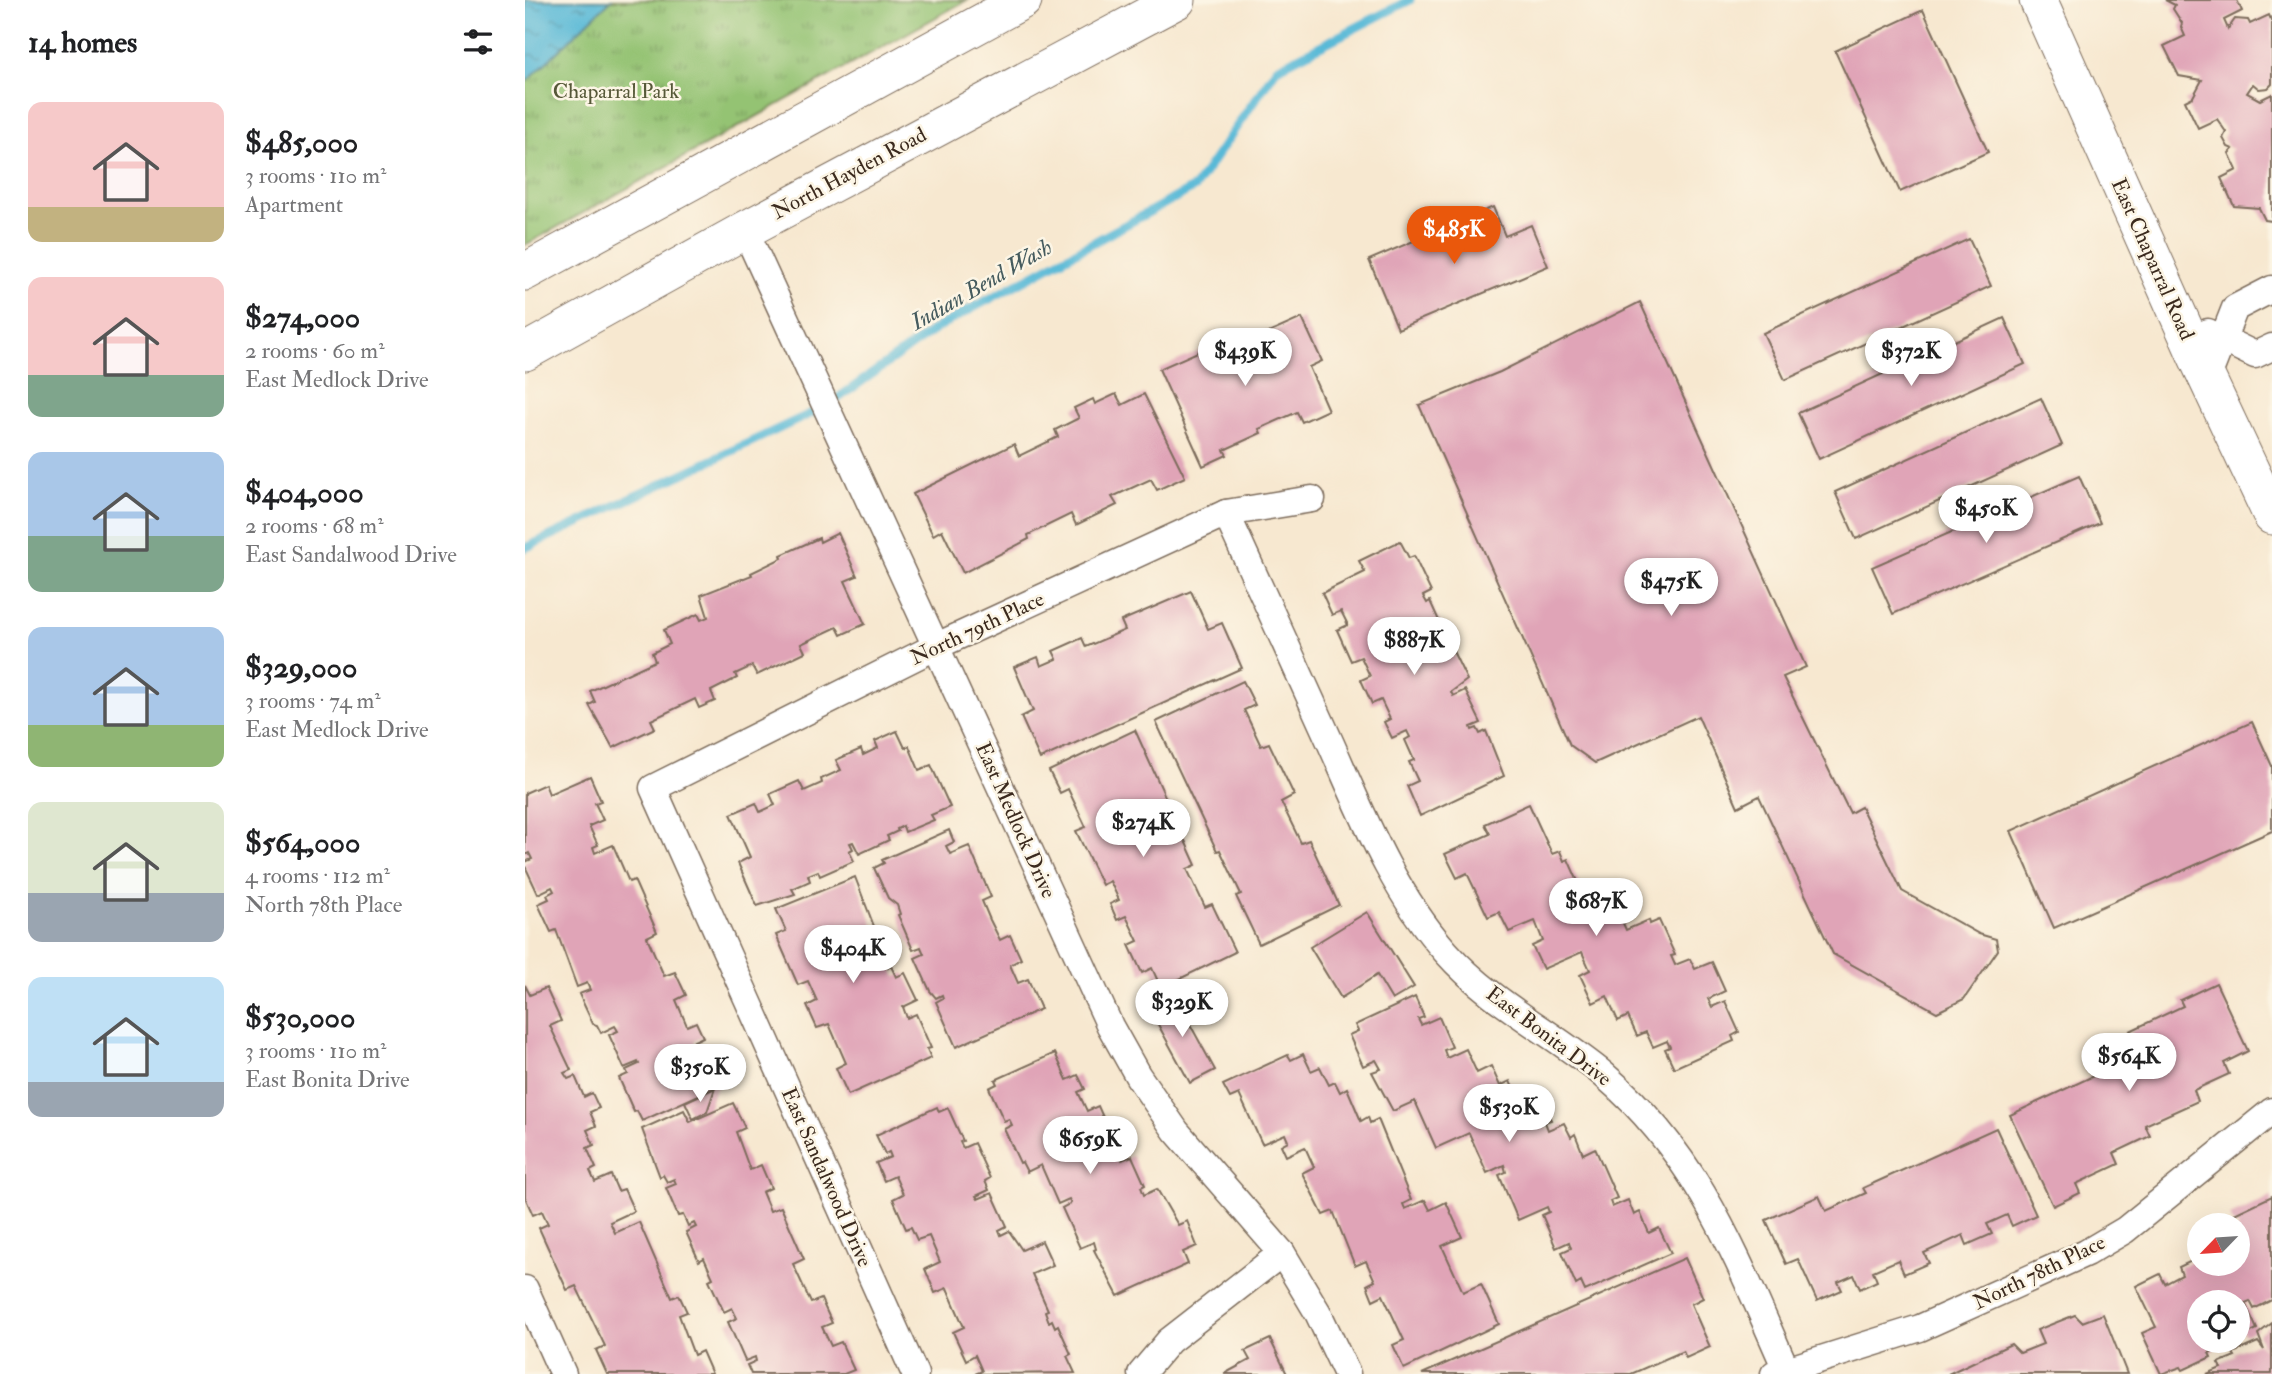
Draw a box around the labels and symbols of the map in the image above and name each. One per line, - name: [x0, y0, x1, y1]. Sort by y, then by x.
- park label: Chaparral Park: [553, 78, 679, 105]
- street label: North Hayden Road: [767, 121, 932, 226]
- street label: East Chaparral Road: [2105, 174, 2201, 345]
- pin: $485K: [1405, 206, 1503, 266]
- water label: Indian Bend Wash: [904, 232, 1057, 337]
- pin: $439K: [1196, 328, 1294, 388]
- pin: $372K: [1862, 328, 1960, 388]
- pin: $450K: [1937, 486, 2035, 545]
- pin: $475K: [1622, 558, 1720, 618]
- street label: North 79th Place: [906, 586, 1049, 671]
- pin: $887K: [1365, 618, 1463, 677]
- street label: East Medlock Drive: [969, 738, 1062, 902]
- pin: $274K: [1094, 800, 1192, 859]
- pin: $687K: [1547, 878, 1645, 938]
- pin: $404K: [804, 926, 902, 985]
- pin: $329K: [1133, 979, 1231, 1039]
- street label: East Bonita Drive: [1481, 980, 1617, 1093]
- pin: $564K: [2080, 1034, 2178, 1093]
- pin: $350K: [651, 1044, 749, 1104]
- street label: East Sandalwood Drive: [775, 1083, 878, 1271]
- pin: $530K: [1460, 1084, 1558, 1144]
- pin: $659K: [1041, 1116, 1139, 1176]
- north arrow: [2187, 1213, 2251, 1276]
- street label: North 78th Place: [1969, 1229, 2110, 1316]

